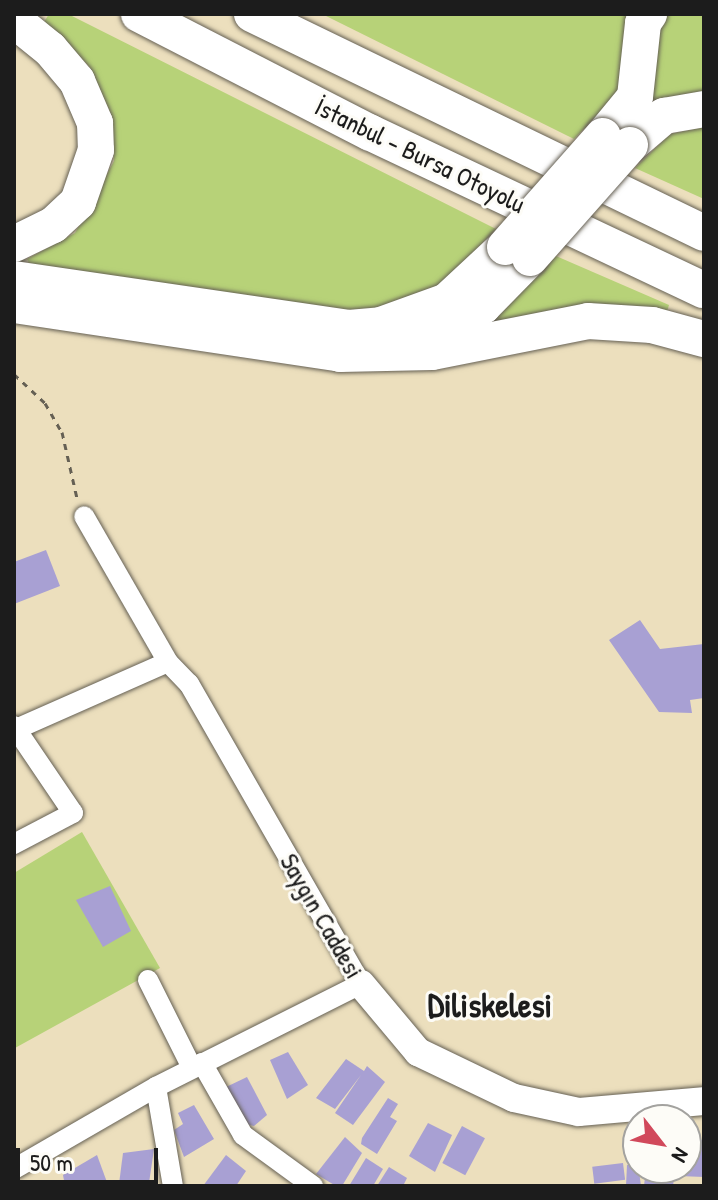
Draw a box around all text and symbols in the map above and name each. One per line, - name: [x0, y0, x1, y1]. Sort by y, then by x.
- street label: İstanbul - Bursa Otoyolu: [310, 91, 530, 219]
- street label: Saygın Caddesi: [274, 848, 370, 984]
- district label: Diliskelesi: [428, 986, 552, 1026]
- north arrow: [622, 1104, 702, 1184]
- scale bar: [20, 1132, 162, 1182]
- text: N: [665, 1143, 697, 1168]
- text: 50 m: [30, 1146, 73, 1178]

